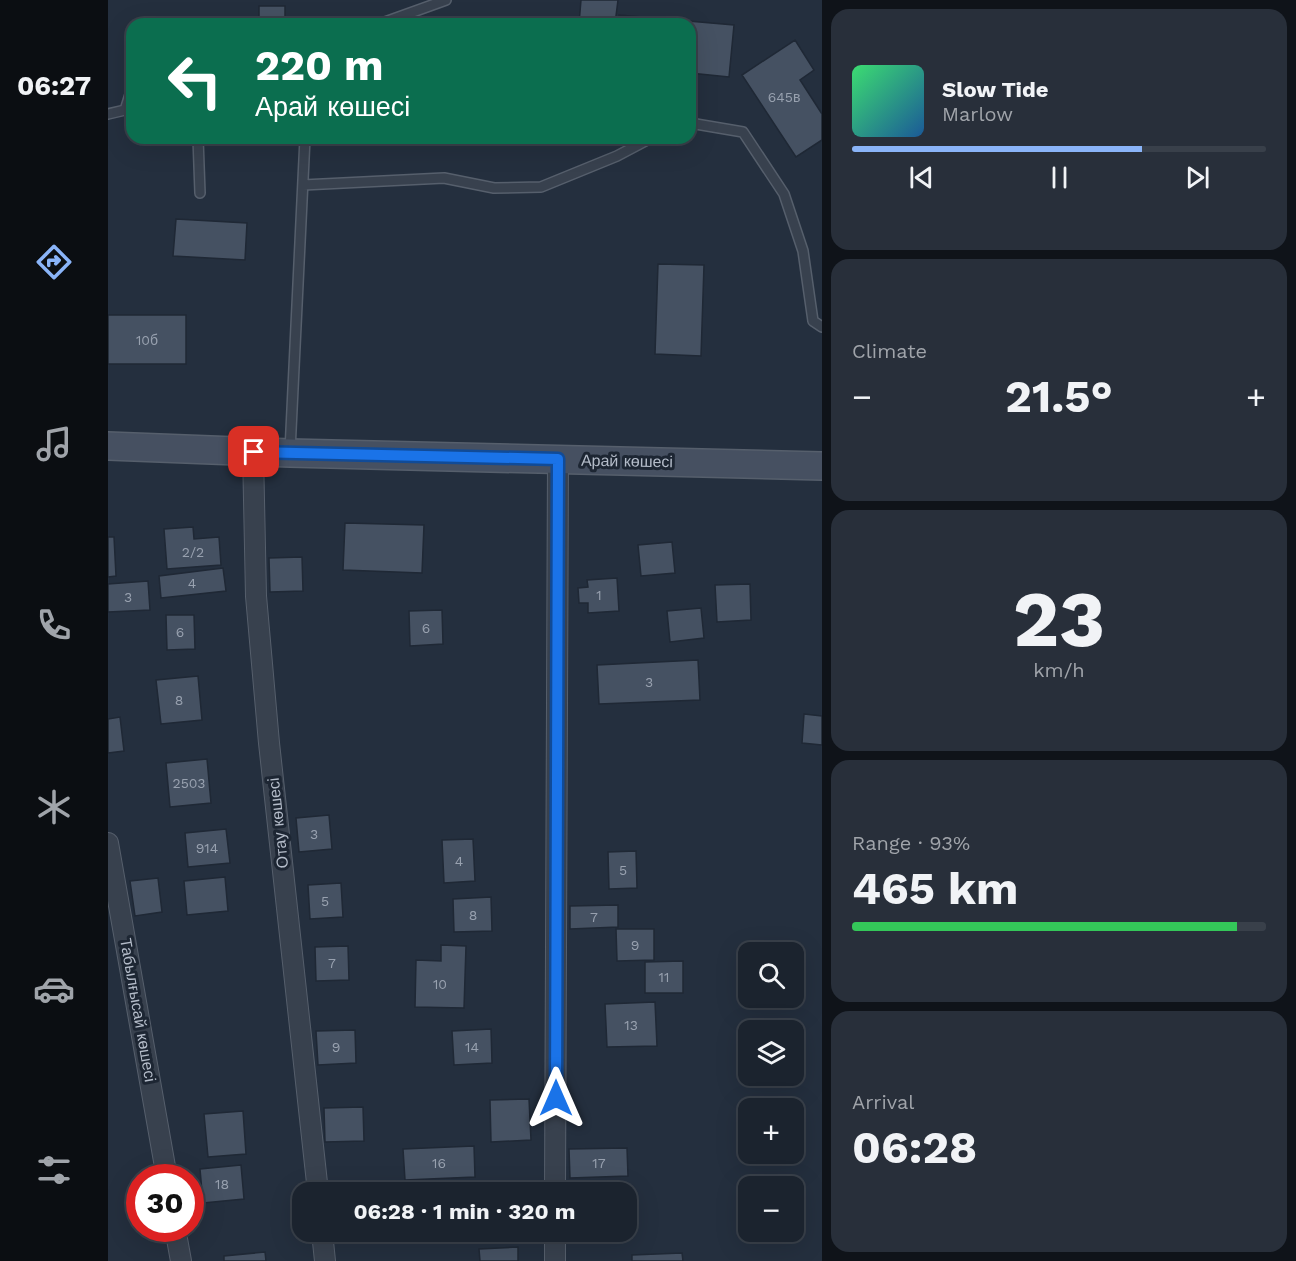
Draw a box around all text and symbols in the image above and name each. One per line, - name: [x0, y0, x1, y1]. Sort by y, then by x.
- text: 220 m: [255, 41, 384, 90]
- icon: left: [156, 42, 234, 120]
- text: 06:27: [17, 70, 91, 102]
- text: Slow Tide: [942, 77, 1049, 102]
- house number: 645в: [768, 89, 800, 105]
- text: Арай көшесі: [255, 91, 410, 123]
- text: Marlow: [942, 102, 1013, 126]
- icon: previous: [905, 161, 938, 194]
- icon: pause: [1043, 161, 1076, 194]
- icon: next: [1181, 161, 1214, 194]
- icon: directions: [33, 241, 75, 283]
- house number: 10б: [136, 332, 158, 348]
- text: Climate: [852, 339, 927, 363]
- text: 21.5°: [1005, 370, 1113, 423]
- text: −: [852, 377, 872, 416]
- text: +: [1246, 377, 1266, 416]
- icon: music: [33, 423, 75, 465]
- pin: [228, 426, 279, 477]
- icon: arrive: [237, 435, 270, 468]
- street label: Арай көшесі: [581, 451, 673, 471]
- house number: 2/2: [182, 544, 204, 560]
- text: 23: [1013, 573, 1105, 665]
- house number: 4: [188, 575, 196, 591]
- house number: 1: [596, 587, 602, 603]
- house number: 3: [124, 589, 132, 605]
- icon: phone: [33, 604, 75, 646]
- house number: 6: [422, 620, 430, 636]
- house number: 6: [176, 624, 184, 640]
- text: km/h: [1033, 658, 1085, 682]
- house number: 3: [645, 674, 653, 690]
- house number: 8: [175, 692, 183, 708]
- house number: 2503: [173, 775, 205, 791]
- street label: Отау көшесі: [264, 777, 292, 869]
- icon: climate: [33, 786, 75, 828]
- house number: 3: [310, 826, 318, 842]
- text: Range · 93%: [852, 831, 970, 855]
- house number: 914: [196, 840, 218, 856]
- house number: 4: [455, 853, 463, 869]
- house number: 5: [619, 862, 627, 878]
- text: 465 km: [852, 862, 1018, 915]
- house number: 5: [321, 893, 329, 909]
- house number: 8: [469, 907, 477, 923]
- house number: 7: [590, 909, 598, 925]
- street label: Табылғысай көшесі: [116, 937, 160, 1083]
- house number: 9: [631, 937, 639, 953]
- map controls: [738, 942, 804, 1242]
- button: search: [738, 942, 804, 1008]
- house number: 7: [328, 955, 336, 971]
- icon: car: [33, 968, 75, 1010]
- house number: 11: [659, 969, 669, 985]
- house number: 10: [433, 976, 447, 992]
- house number: 13: [624, 1017, 638, 1033]
- button: layers: [738, 1020, 804, 1086]
- house number: 9: [332, 1039, 340, 1055]
- house number: 14: [465, 1039, 479, 1055]
- position arrow: [524, 1066, 588, 1130]
- text: Arrival: [852, 1090, 914, 1114]
- button: +: [738, 1098, 804, 1164]
- text: 06:28: [852, 1121, 977, 1174]
- icon: filters: [33, 1149, 75, 1191]
- house number: 16: [432, 1155, 446, 1171]
- house number: 17: [592, 1155, 606, 1171]
- speed limit sign: 30: [126, 1164, 204, 1242]
- house number: 18: [215, 1176, 229, 1192]
- button: −: [738, 1176, 804, 1242]
- text: 06:28 · 1 min · 320 m: [353, 1199, 576, 1224]

